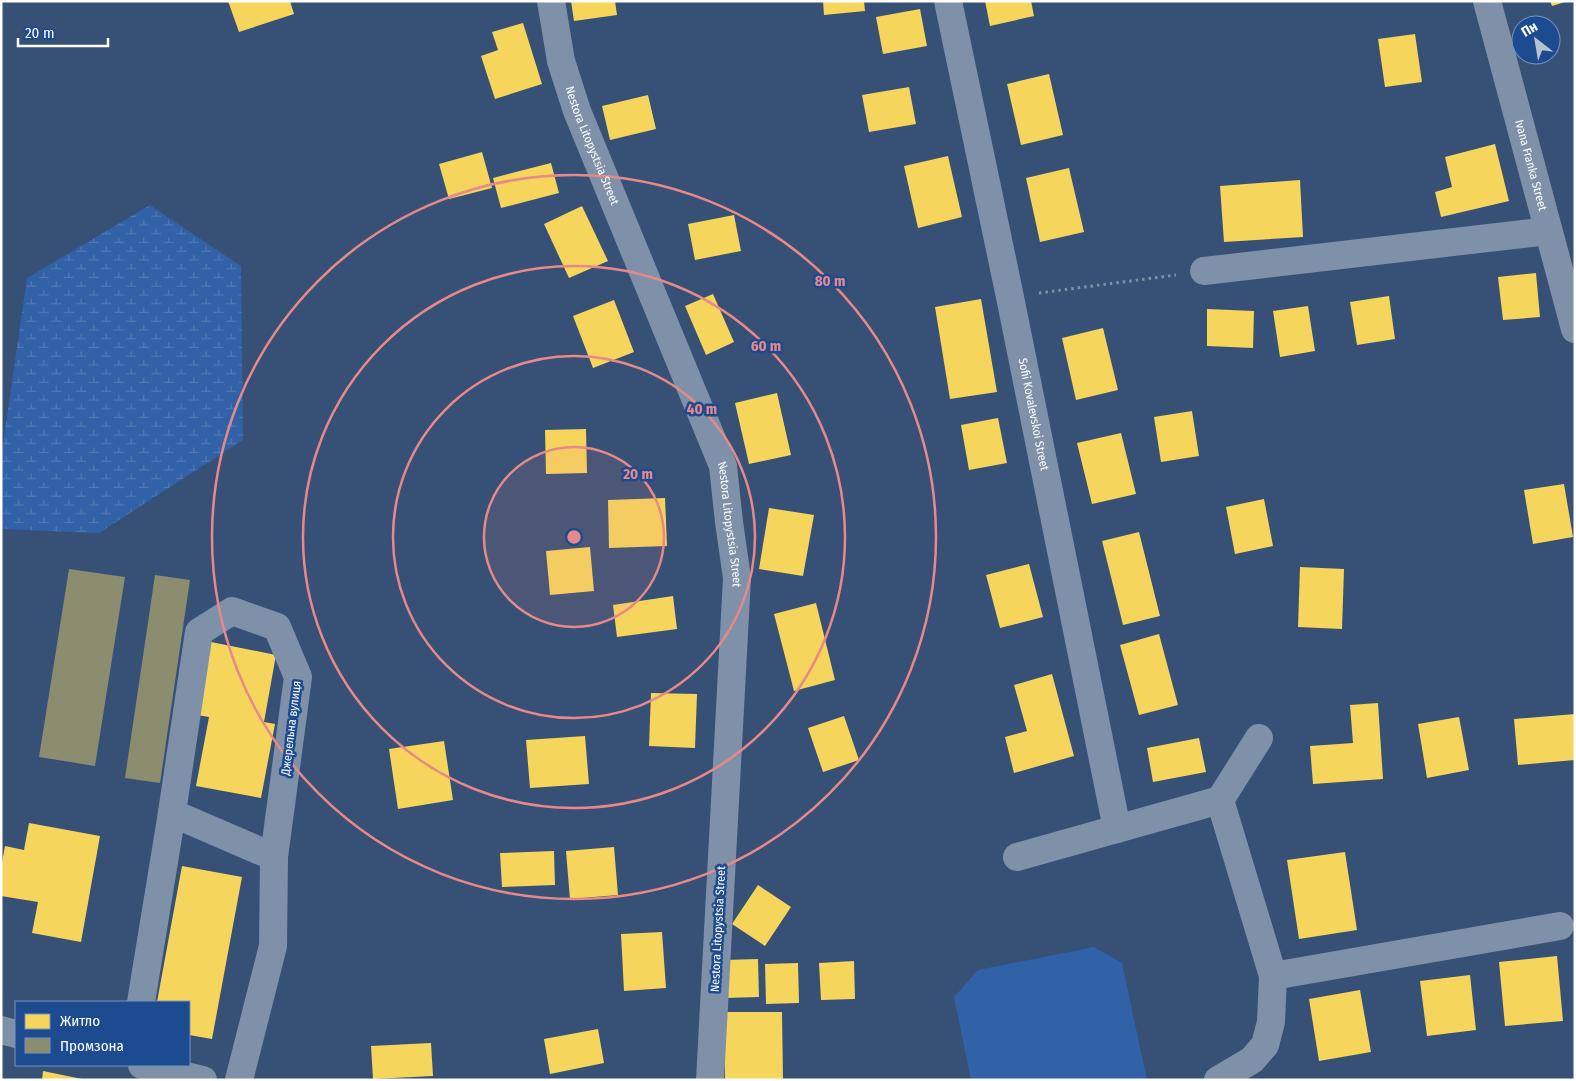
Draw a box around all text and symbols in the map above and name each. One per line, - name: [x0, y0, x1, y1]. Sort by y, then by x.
- scale bar: [18, 15, 108, 47]
- north arrow: [1511, 15, 1561, 65]
- text: Пн: [1518, 18, 1541, 41]
- text: 20 m: [25, 24, 55, 42]
- street label: Nestora Litopystsia Street: [563, 85, 622, 207]
- street label: Ivana Franka Street: [1512, 118, 1550, 212]
- text: 80 m: [815, 272, 845, 290]
- text: 60 m: [751, 337, 781, 355]
- street label: Sofii Kovalevskoi Street: [1015, 357, 1052, 472]
- text: 40 m: [687, 400, 717, 418]
- street label: Nestora Litopystsia Street: [715, 459, 744, 588]
- text: 20 m: [622, 465, 653, 483]
- centre of rings: [565, 528, 583, 546]
- street label: Джерельна вулиця: [278, 680, 304, 777]
- street label: Nestora Litopystsia Street: [708, 865, 728, 992]
- legend: [15, 1001, 190, 1066]
- text: Житло: [60, 1012, 100, 1030]
- text: Промзона: [60, 1037, 124, 1055]

